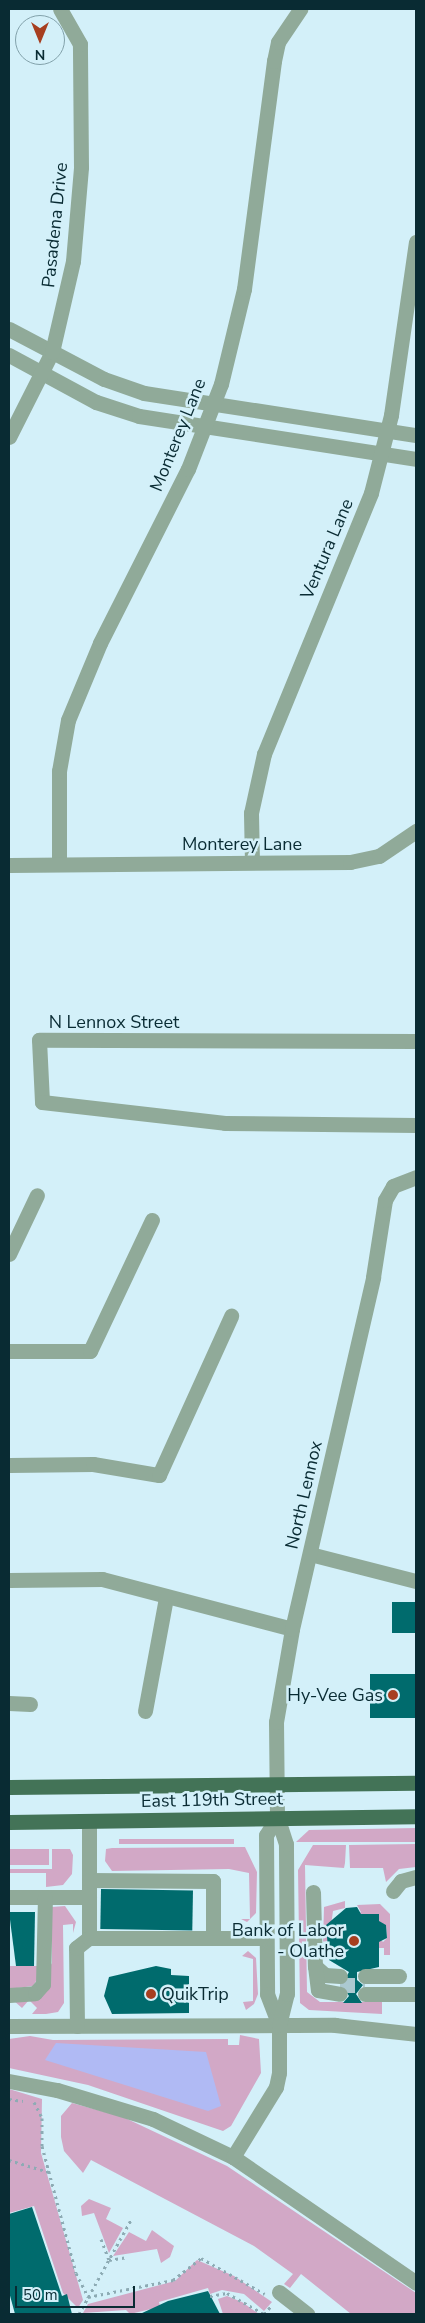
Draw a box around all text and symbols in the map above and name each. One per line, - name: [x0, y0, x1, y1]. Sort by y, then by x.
- north arrow: [15, 15, 65, 65]
- text: N: [35, 45, 45, 64]
- street label: Pasadena Drive: [38, 161, 72, 289]
- street label: Monterey Lane: [145, 375, 211, 495]
- street label: Ventura Lane: [296, 495, 358, 603]
- street label: Monterey Lane: [182, 833, 302, 855]
- street label: N Lennox Street: [49, 1011, 179, 1033]
- street label: North Lennox: [281, 1439, 327, 1551]
- place label: Hy-Vee Gas: [287, 1684, 383, 1706]
- marker: Hy-Vee Gas: [387, 1689, 399, 1701]
- street label: East 119th Street: [141, 1788, 283, 1812]
- place label: Bank of Labor - Olathe: [232, 1920, 344, 1962]
- marker: Bank of Labor - Olathe: [348, 1935, 360, 1947]
- place label: QuikTrip: [161, 1983, 229, 2005]
- marker: QuikTrip: [145, 1988, 157, 2000]
- scale bar: [18, 2276, 138, 2308]
- text: 50 m: [23, 2285, 58, 2305]

